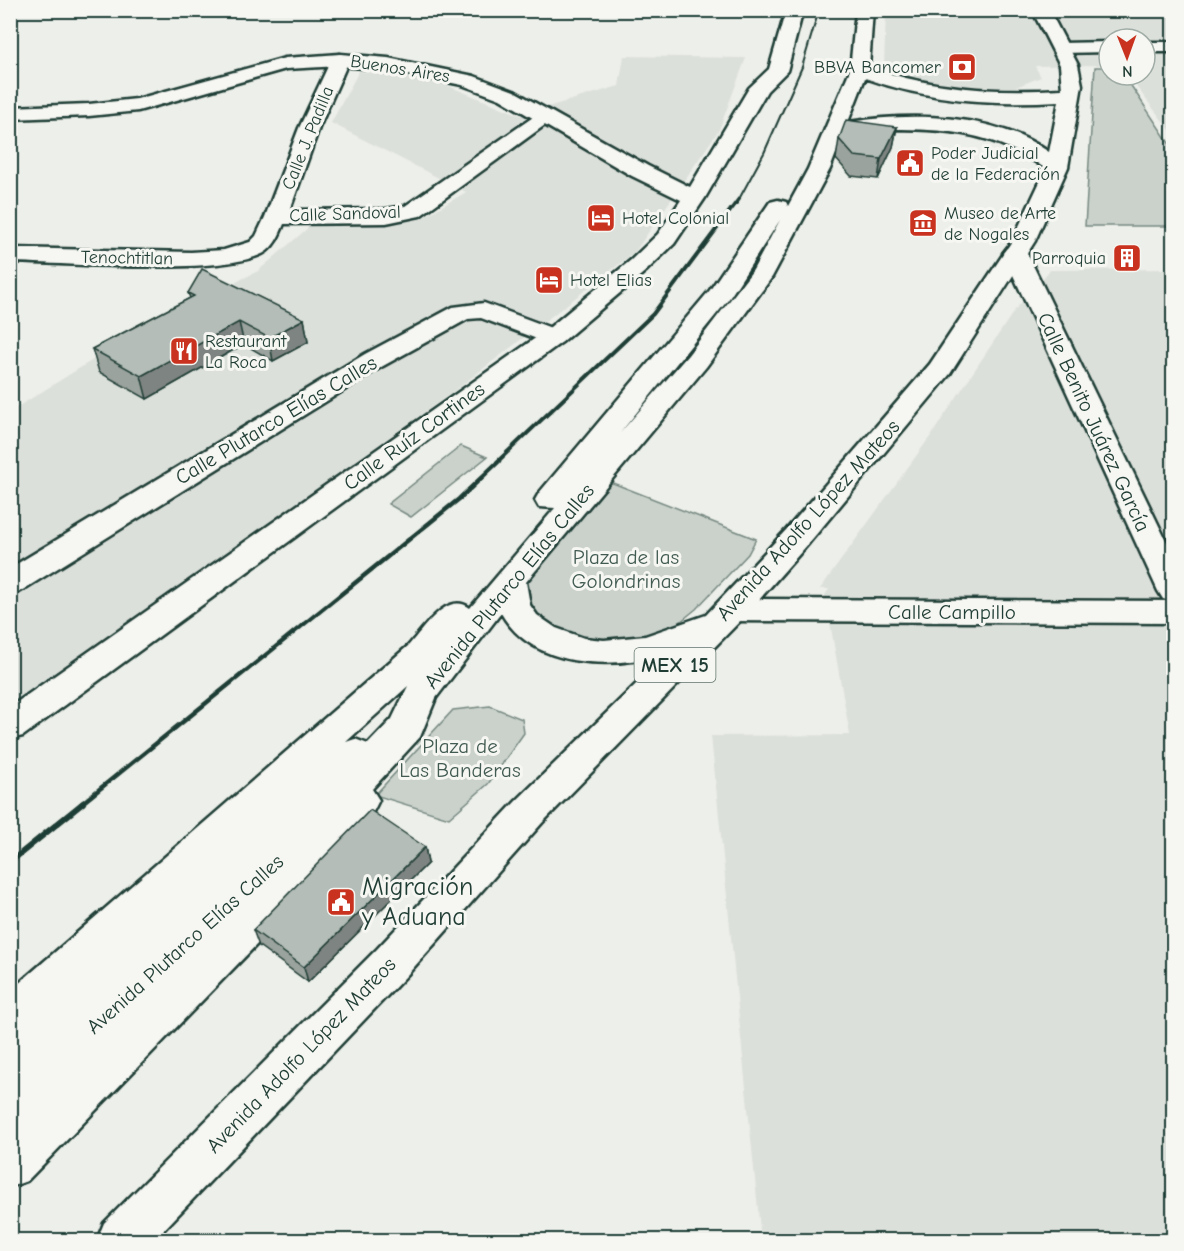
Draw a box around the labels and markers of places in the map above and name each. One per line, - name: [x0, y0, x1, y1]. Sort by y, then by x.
- bank icon: BBVA Bancomer: [946, 51, 978, 83]
- place label: BBVA Bancomer: [814, 57, 942, 78]
- place label: Poder Judicial de la Federación: [931, 143, 1060, 185]
- public building icon: Poder Judicial de la Federación: [894, 147, 926, 179]
- hotel icon: Hotel Colonial: [585, 202, 617, 234]
- place label: Museo de Arte de Nogales: [944, 203, 1056, 245]
- museum icon: Museo de Arte de Nogales: [907, 207, 939, 239]
- place label: Hotel Colonial: [622, 208, 729, 229]
- building icon: Parroquia: [1111, 242, 1143, 274]
- place label: Parroquia: [1032, 248, 1106, 269]
- hotel icon: Hotel Elias: [533, 264, 565, 296]
- place label: Hotel Elias: [570, 270, 652, 291]
- place label: Restaurant La Roca: [205, 331, 287, 373]
- restaurant icon: Restaurant La Roca: [168, 335, 200, 367]
- place label: Migración y Aduana: [361, 872, 473, 932]
- public building icon: Migración y Aduana: [325, 886, 357, 918]

